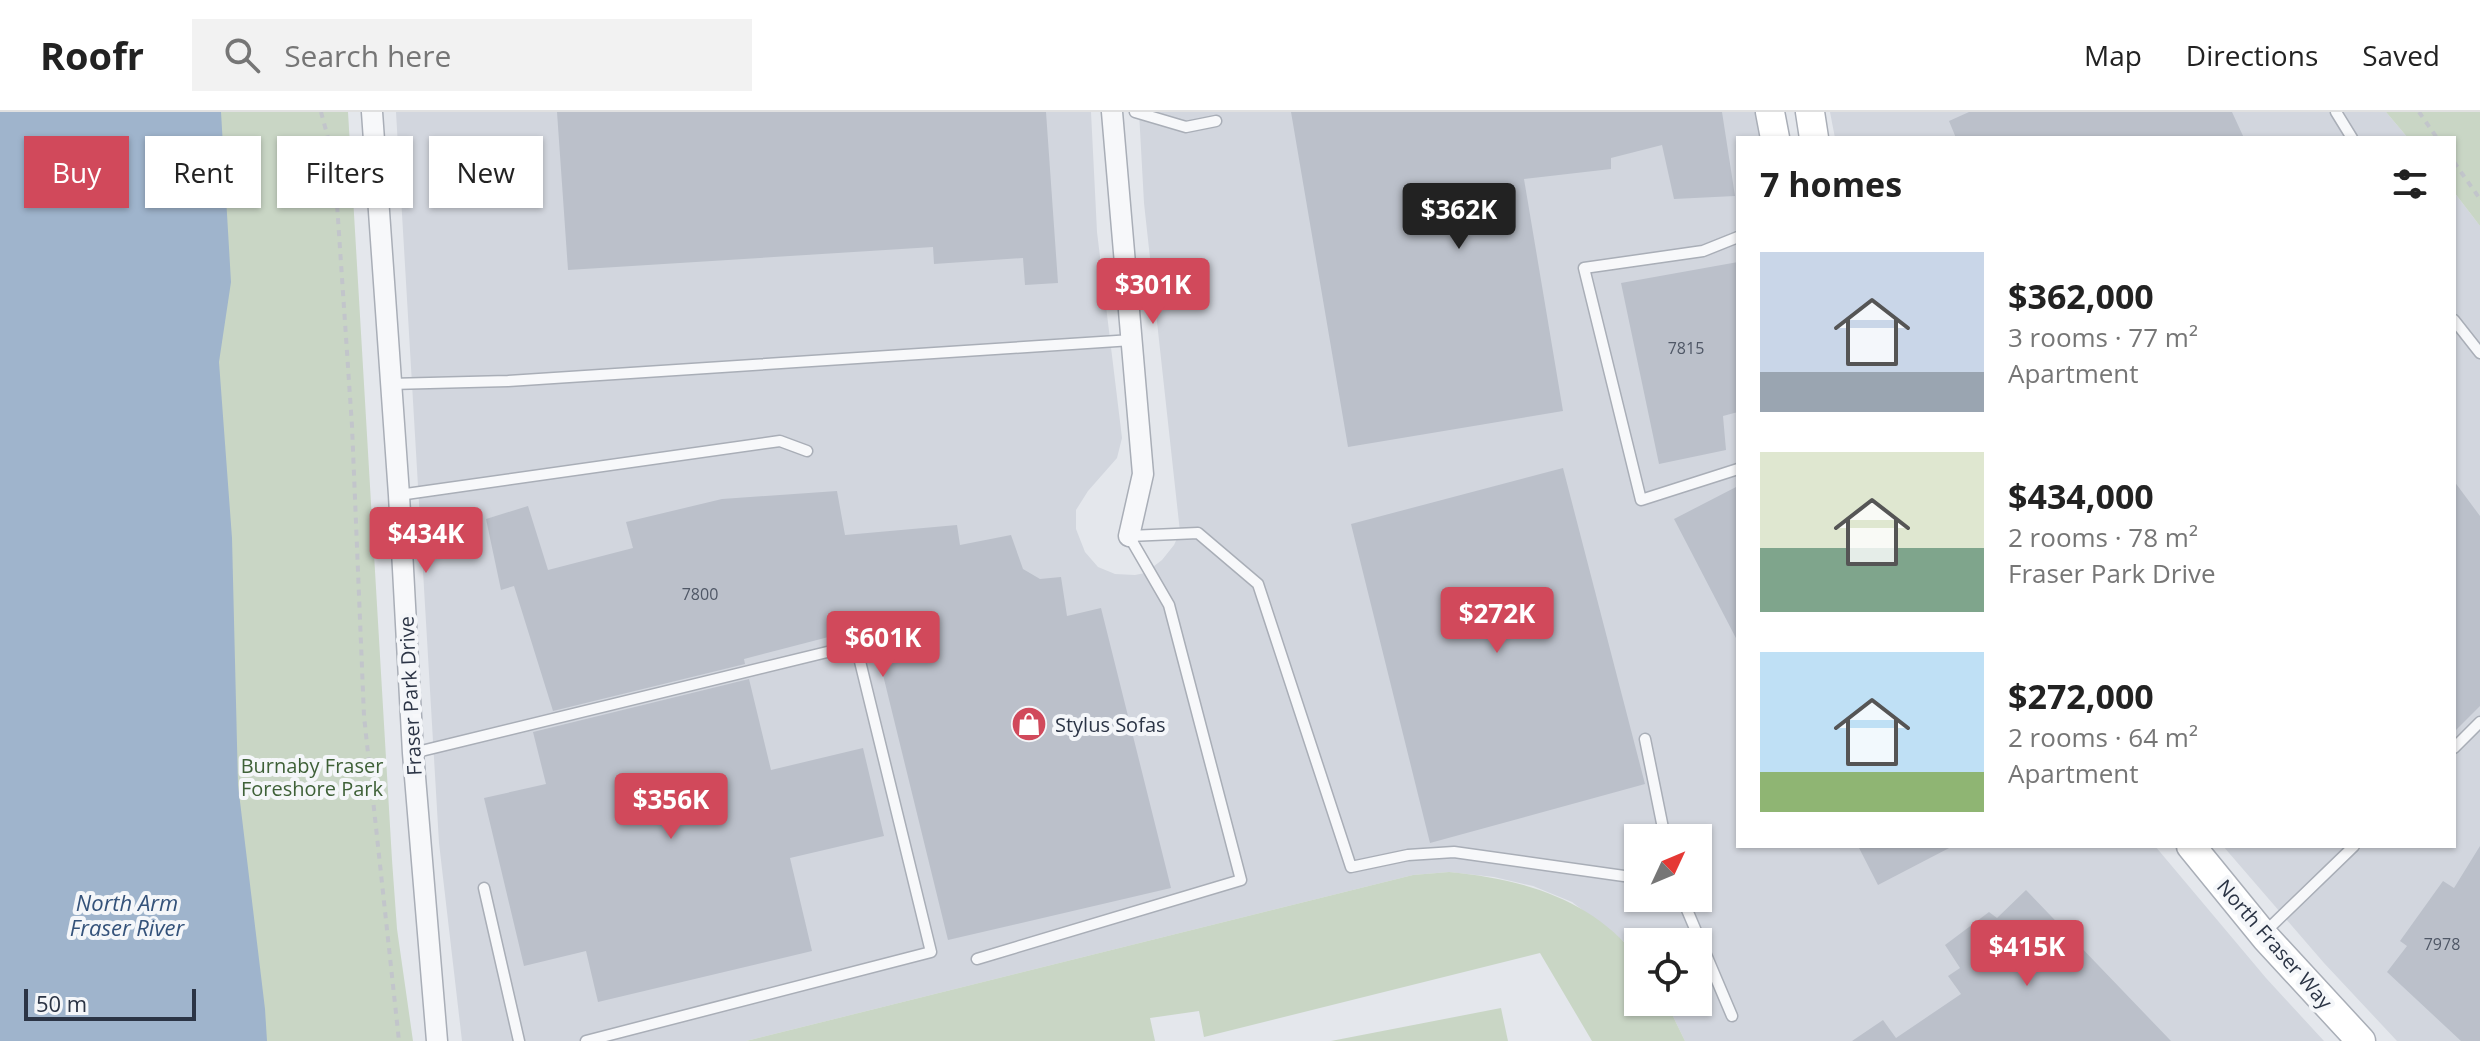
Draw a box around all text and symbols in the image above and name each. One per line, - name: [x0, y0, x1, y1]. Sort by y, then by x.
- search box: [192, 19, 752, 91]
- text: Roofr: [40, 29, 144, 81]
- icon: search: [220, 33, 264, 77]
- text: Search here: [284, 35, 451, 76]
- text: Map: [2084, 36, 2142, 74]
- text: Directions: [2186, 36, 2318, 74]
- text: Saved: [2362, 36, 2440, 74]
- chip: Buy: [24, 136, 129, 208]
- chip: Rent: [145, 136, 261, 208]
- chip: Filters: [277, 136, 413, 208]
- chip: New: [429, 136, 543, 208]
- text: 7 homes: [1760, 161, 1902, 207]
- icon: filters: [2388, 162, 2432, 206]
- pin: $362K: [1403, 183, 1515, 251]
- text: $362K: [1421, 191, 1497, 227]
- pin: $301K: [1097, 258, 1209, 326]
- text: $301K: [1115, 266, 1191, 302]
- text: $362,000: [2008, 273, 2154, 319]
- icon: home: [1824, 284, 1920, 380]
- text: 3 rooms · 77 m²: [2008, 319, 2198, 355]
- house number: 7815: [1668, 337, 1704, 359]
- text: Apartment: [2008, 355, 2139, 391]
- text: $434,000: [2008, 473, 2154, 519]
- icon: home: [1824, 484, 1920, 580]
- pin: $434K: [370, 507, 482, 575]
- text: $434K: [388, 515, 464, 551]
- text: 2 rooms · 78 m²: [2008, 519, 2198, 555]
- text: Fraser Park Drive: [2008, 555, 2216, 591]
- house number: 7800: [682, 583, 718, 605]
- pin: $272K: [1441, 587, 1553, 655]
- text: $272K: [1459, 595, 1535, 631]
- pin: $601K: [827, 611, 939, 679]
- street label: Fraser Park Drive: [392, 616, 428, 776]
- text: $601K: [845, 619, 921, 655]
- text: $272,000: [2008, 673, 2154, 719]
- icon: home: [1824, 684, 1920, 780]
- shop icon: Stylus Sofas: [1010, 705, 1048, 743]
- place label: Stylus Sofas: [1055, 711, 1166, 738]
- text: 2 rooms · 64 m²: [2008, 719, 2198, 755]
- park label: Burnaby Fraser Foreshore Park: [241, 752, 383, 802]
- text: Apartment: [2008, 755, 2139, 791]
- pin: $356K: [615, 773, 727, 841]
- text: $356K: [633, 781, 709, 817]
- north arrow: [1624, 824, 1712, 912]
- map controls: [1624, 824, 1712, 1016]
- street label: North Fraser Way: [2211, 874, 2339, 1015]
- water label: North Arm Fraser River: [70, 887, 186, 942]
- pin: $415K: [1971, 920, 2083, 988]
- button: locate: [1624, 928, 1712, 1016]
- text: $415K: [1989, 928, 2065, 964]
- house number: 7978: [2424, 933, 2460, 955]
- scale bar: [24, 985, 196, 1021]
- text: 50 m: [36, 988, 87, 1018]

